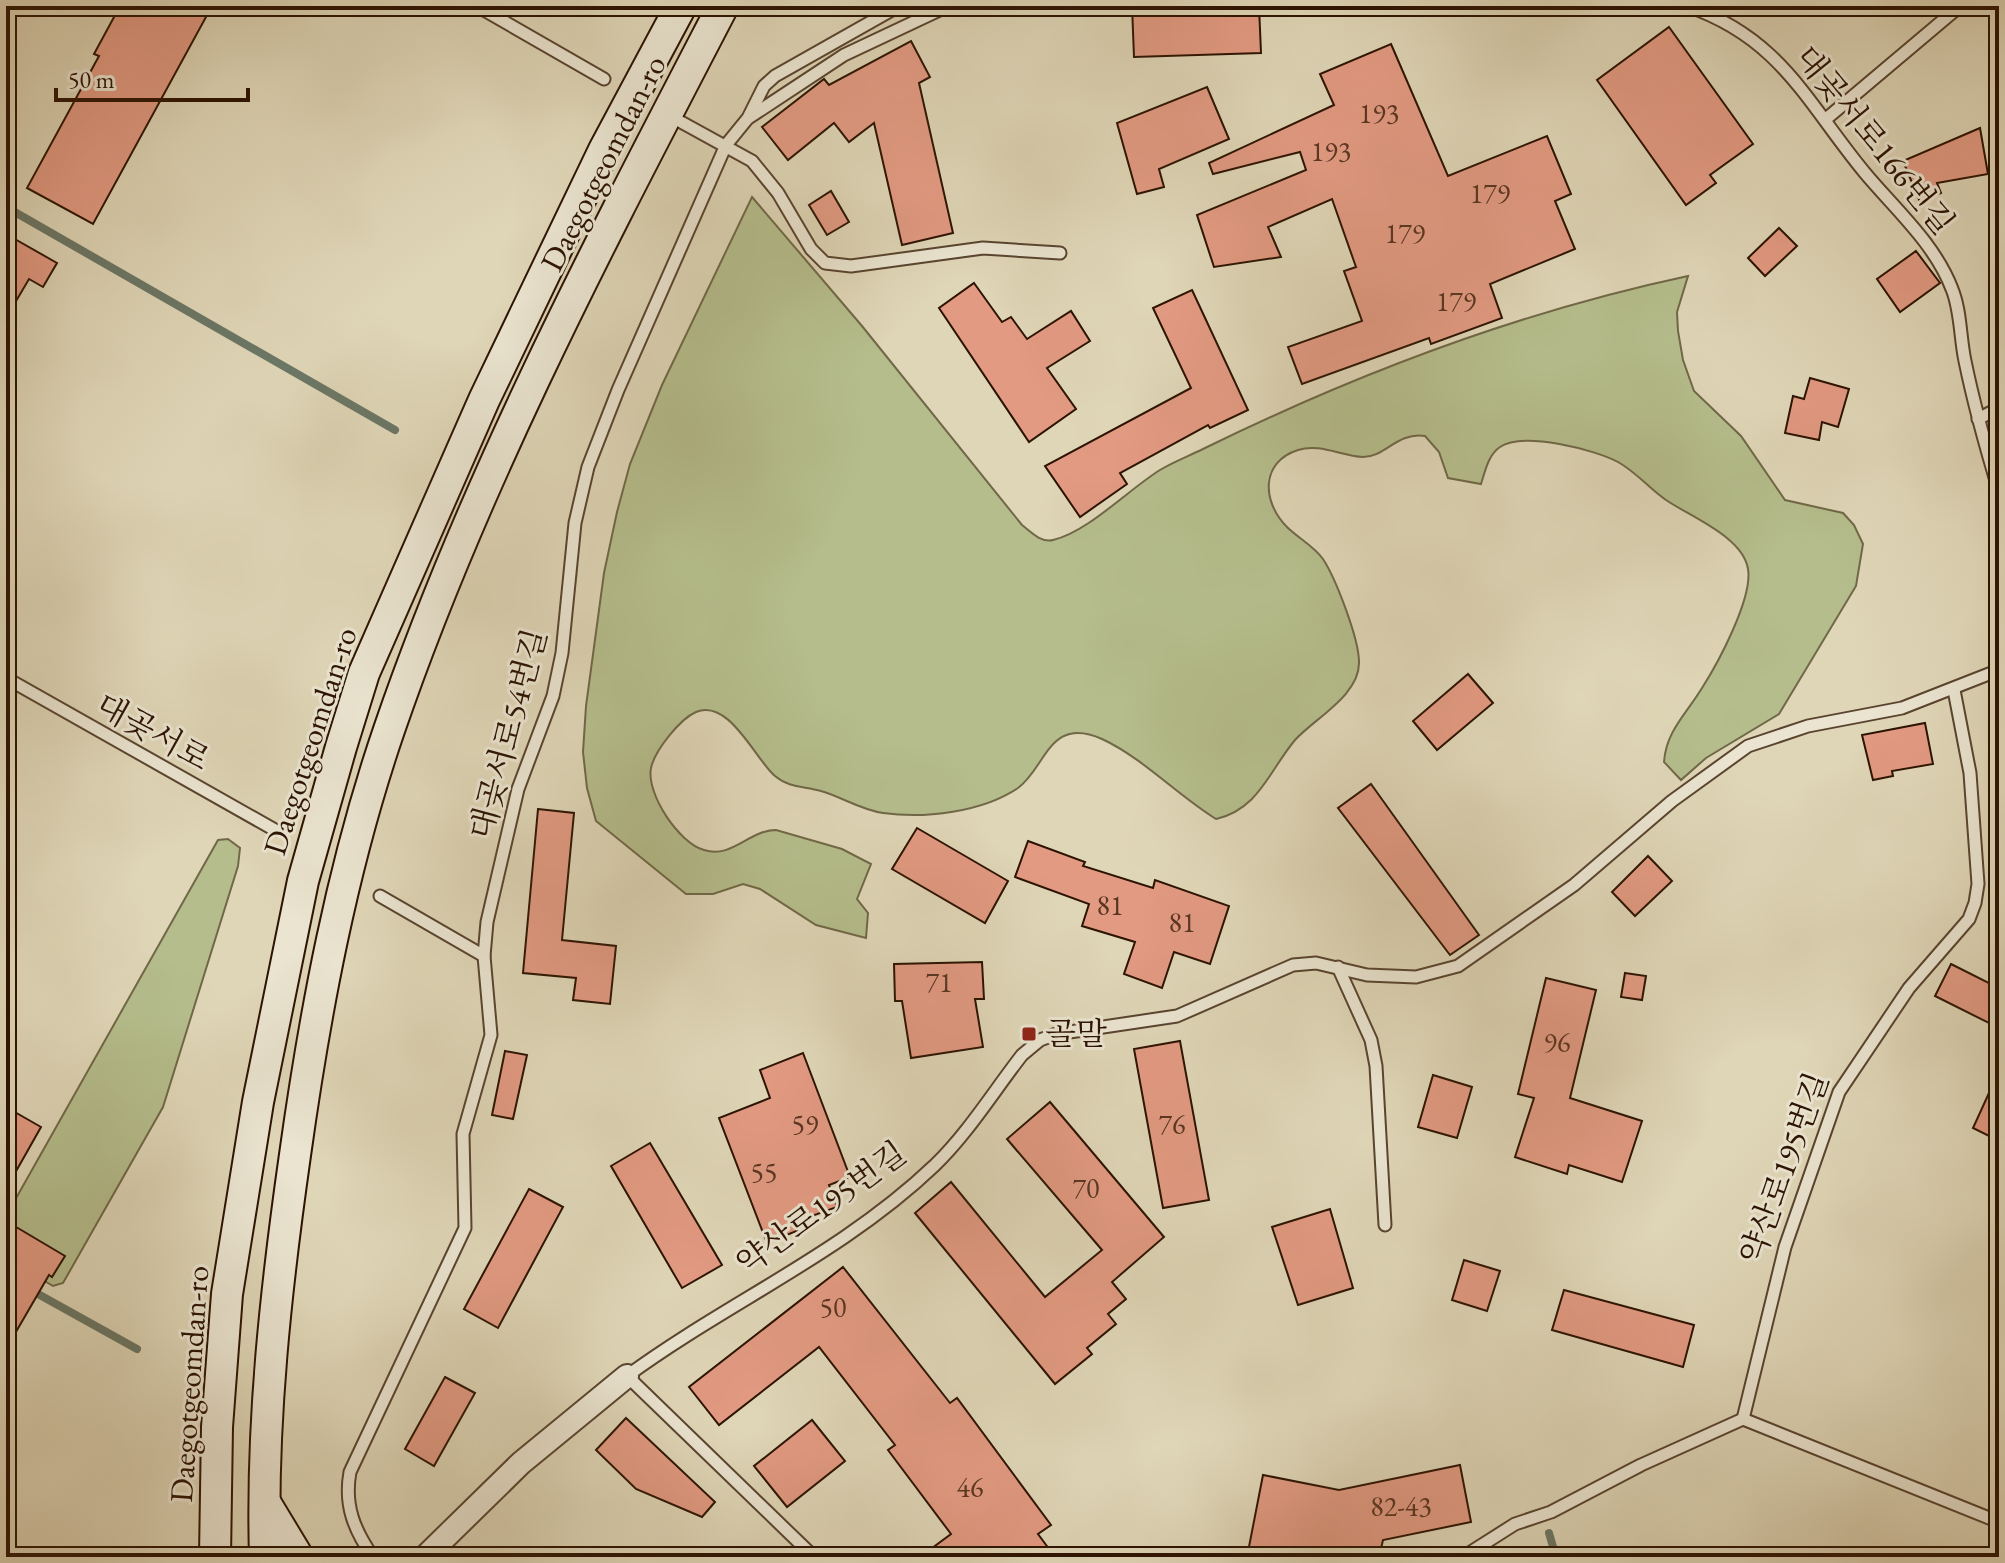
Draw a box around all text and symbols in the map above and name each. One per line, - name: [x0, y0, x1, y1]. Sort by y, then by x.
- street label: 대곶서로166번길: [1786, 37, 1964, 243]
- street label: Daegotgeomdan-ro: [530, 48, 676, 278]
- scale bar: [56, 52, 248, 102]
- text: 50 m: [68, 64, 115, 95]
- house number: 193: [1359, 95, 1399, 131]
- house number: 193: [1311, 133, 1351, 169]
- house number: 179: [1470, 175, 1510, 211]
- house number: 179: [1385, 215, 1425, 251]
- house number: 179: [1436, 283, 1476, 319]
- street label: Daegotgeomdan-ro: [253, 622, 367, 860]
- street label: 대곶서로54번길: [460, 624, 556, 844]
- street label: 대곶서로: [89, 684, 217, 780]
- house number: 81: [1097, 887, 1123, 923]
- house number: 81: [1169, 904, 1195, 940]
- house number: 71: [926, 964, 952, 1000]
- place label: 골말: [1045, 1013, 1107, 1055]
- house number: 96: [1544, 1024, 1570, 1060]
- marker: 골말: [1020, 1025, 1038, 1043]
- street label: 약산로195번길: [1730, 1067, 1838, 1269]
- house number: 59: [792, 1106, 818, 1142]
- house number: 76: [1159, 1106, 1185, 1142]
- street label: 약산로195번길: [727, 1132, 915, 1284]
- house number: 55: [751, 1154, 777, 1190]
- house number: 70: [1073, 1170, 1099, 1206]
- street label: Daegotgeomdan-ro: [160, 1264, 218, 1504]
- house number: 50: [820, 1289, 846, 1325]
- house number: 46: [957, 1469, 983, 1505]
- house number: 82-43: [1370, 1488, 1432, 1524]

